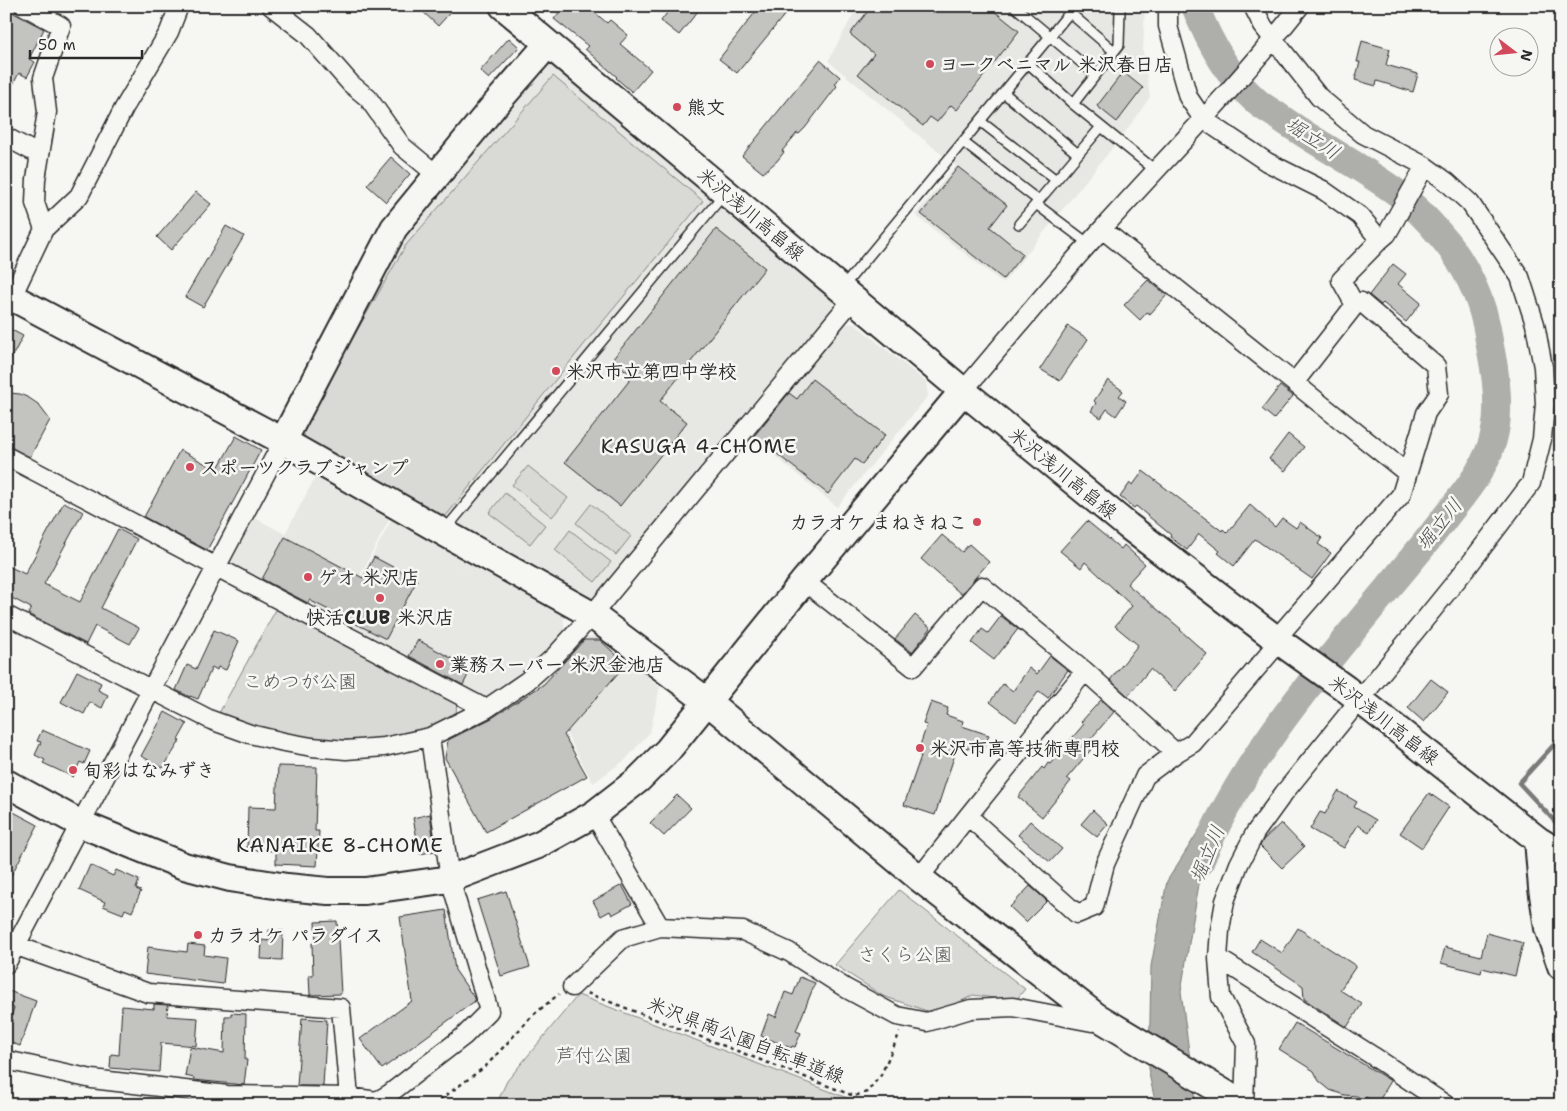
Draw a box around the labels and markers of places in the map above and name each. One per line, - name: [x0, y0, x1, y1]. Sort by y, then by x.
- place label: ヨークベニマル 米沢春日店: [940, 52, 1173, 77]
- marker: ヨークベニマル 米沢春日店: [924, 58, 936, 70]
- place label: 熊文: [687, 95, 725, 120]
- marker: 熊文: [671, 101, 683, 113]
- place label: 米沢市立第四中学校: [566, 359, 737, 384]
- marker: 米沢市立第四中学校: [550, 365, 562, 377]
- place label: スポーツクラブジャンプ: [200, 455, 409, 480]
- marker: スポーツクラブジャンプ: [184, 461, 196, 473]
- place label: カラオケ まねきねこ: [789, 510, 967, 535]
- marker: カラオケ まねきねこ: [971, 516, 983, 528]
- place label: ゲオ 米沢店: [318, 565, 420, 590]
- marker: ゲオ 米沢店: [302, 571, 314, 583]
- marker: 快活CLUB 米沢店: [374, 592, 386, 604]
- place label: 快活CLUB 米沢店: [306, 605, 454, 630]
- place label: 業務スーパー 米沢金池店: [450, 652, 665, 677]
- marker: 業務スーパー 米沢金池店: [434, 658, 446, 670]
- place label: 米沢市高等技術専門校: [930, 736, 1120, 761]
- marker: 米沢市高等技術専門校: [914, 742, 926, 754]
- place label: 旬彩はなみずき: [83, 758, 216, 783]
- marker: 旬彩はなみずき: [67, 764, 79, 776]
- place label: カラオケ パラダイス: [208, 923, 383, 948]
- marker: カラオケ パラダイス: [192, 929, 204, 941]

